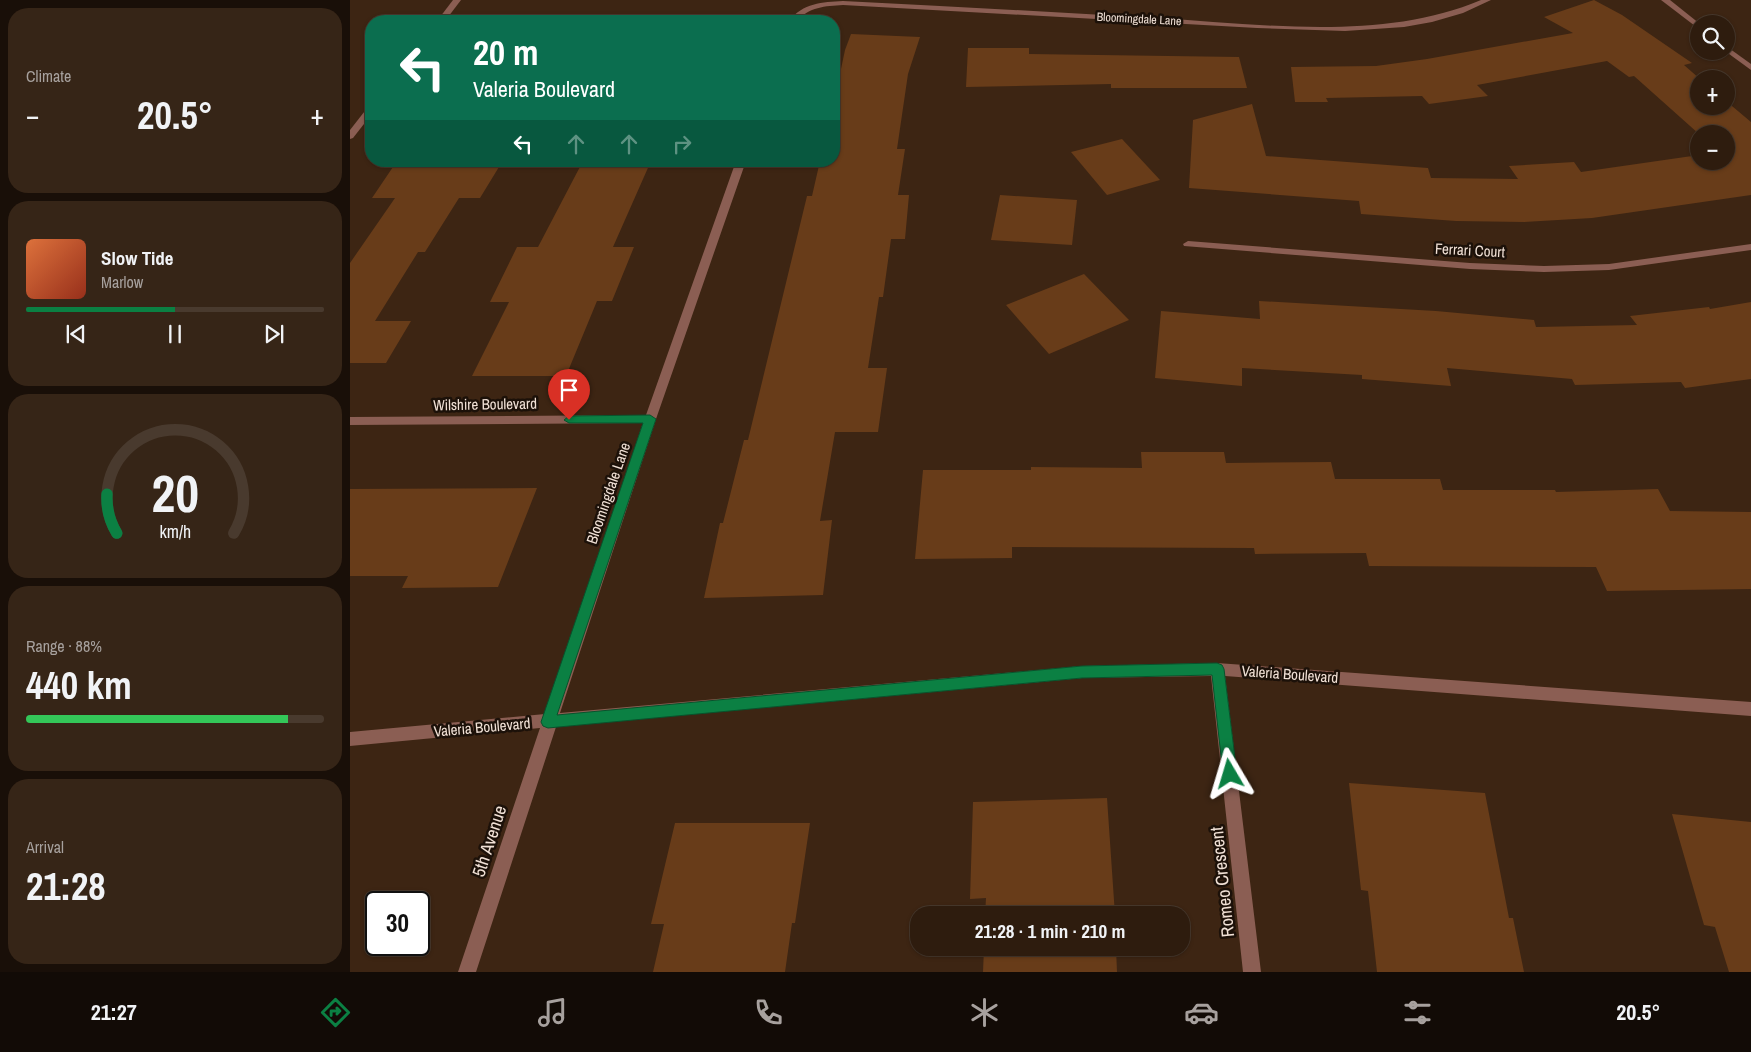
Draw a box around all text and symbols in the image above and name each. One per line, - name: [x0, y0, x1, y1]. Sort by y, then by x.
- street label: Bloomingdale Lane: [1096, 9, 1182, 29]
- map controls: [1690, 15, 1735, 170]
- button: search: [1690, 15, 1735, 60]
- text: 20 m: [473, 29, 538, 76]
- icon: left: [390, 35, 455, 100]
- text: Climate: [26, 65, 71, 87]
- button: +: [1690, 70, 1735, 115]
- text: Valeria Boulevard: [473, 74, 615, 104]
- text: 20.5°: [137, 90, 213, 141]
- text: −: [26, 96, 39, 134]
- text: +: [311, 96, 324, 134]
- button: −: [1690, 125, 1735, 170]
- icon: left: [509, 130, 537, 158]
- icon: ahead: [562, 130, 590, 158]
- icon: ahead: [615, 130, 643, 158]
- icon: right: [668, 130, 696, 158]
- street label: Ferrari Court: [1435, 238, 1506, 262]
- text: Slow Tide: [101, 245, 173, 271]
- text: Marlow: [101, 271, 143, 293]
- icon: previous: [62, 320, 90, 348]
- icon: pause: [161, 320, 189, 348]
- icon: next: [260, 320, 288, 348]
- pin: [548, 369, 590, 420]
- icon: arrive: [555, 376, 583, 404]
- street label: Wilshire Boulevard: [433, 393, 537, 415]
- street label: Bloomingdale Lane: [581, 439, 635, 547]
- text: 20: [151, 458, 199, 528]
- text: km/h: [159, 520, 191, 544]
- text: Range · 88%: [26, 635, 102, 657]
- text: 440 km: [26, 660, 132, 711]
- street label: Valeria Boulevard: [1241, 660, 1339, 688]
- street label: Valeria Boulevard: [433, 712, 531, 742]
- position arrow: [1203, 747, 1255, 799]
- street label: 5th Avenue: [466, 802, 512, 880]
- street label: Romeo Crescent: [1204, 826, 1240, 938]
- text: Arrival: [26, 836, 64, 858]
- text: 21:28: [26, 861, 106, 912]
- speed limit sign: 30: [365, 891, 430, 956]
- text: 21:28 · 1 min · 210 m: [975, 918, 1125, 944]
- icon: directions: [318, 995, 353, 1030]
- icon: music: [535, 995, 570, 1030]
- icon: phone: [751, 995, 786, 1030]
- icon: climate: [967, 995, 1002, 1030]
- icon: car: [1184, 995, 1219, 1030]
- icon: filters: [1400, 995, 1435, 1030]
- text: 21:27: [91, 997, 137, 1027]
- text: 20.5°: [1616, 997, 1660, 1027]

